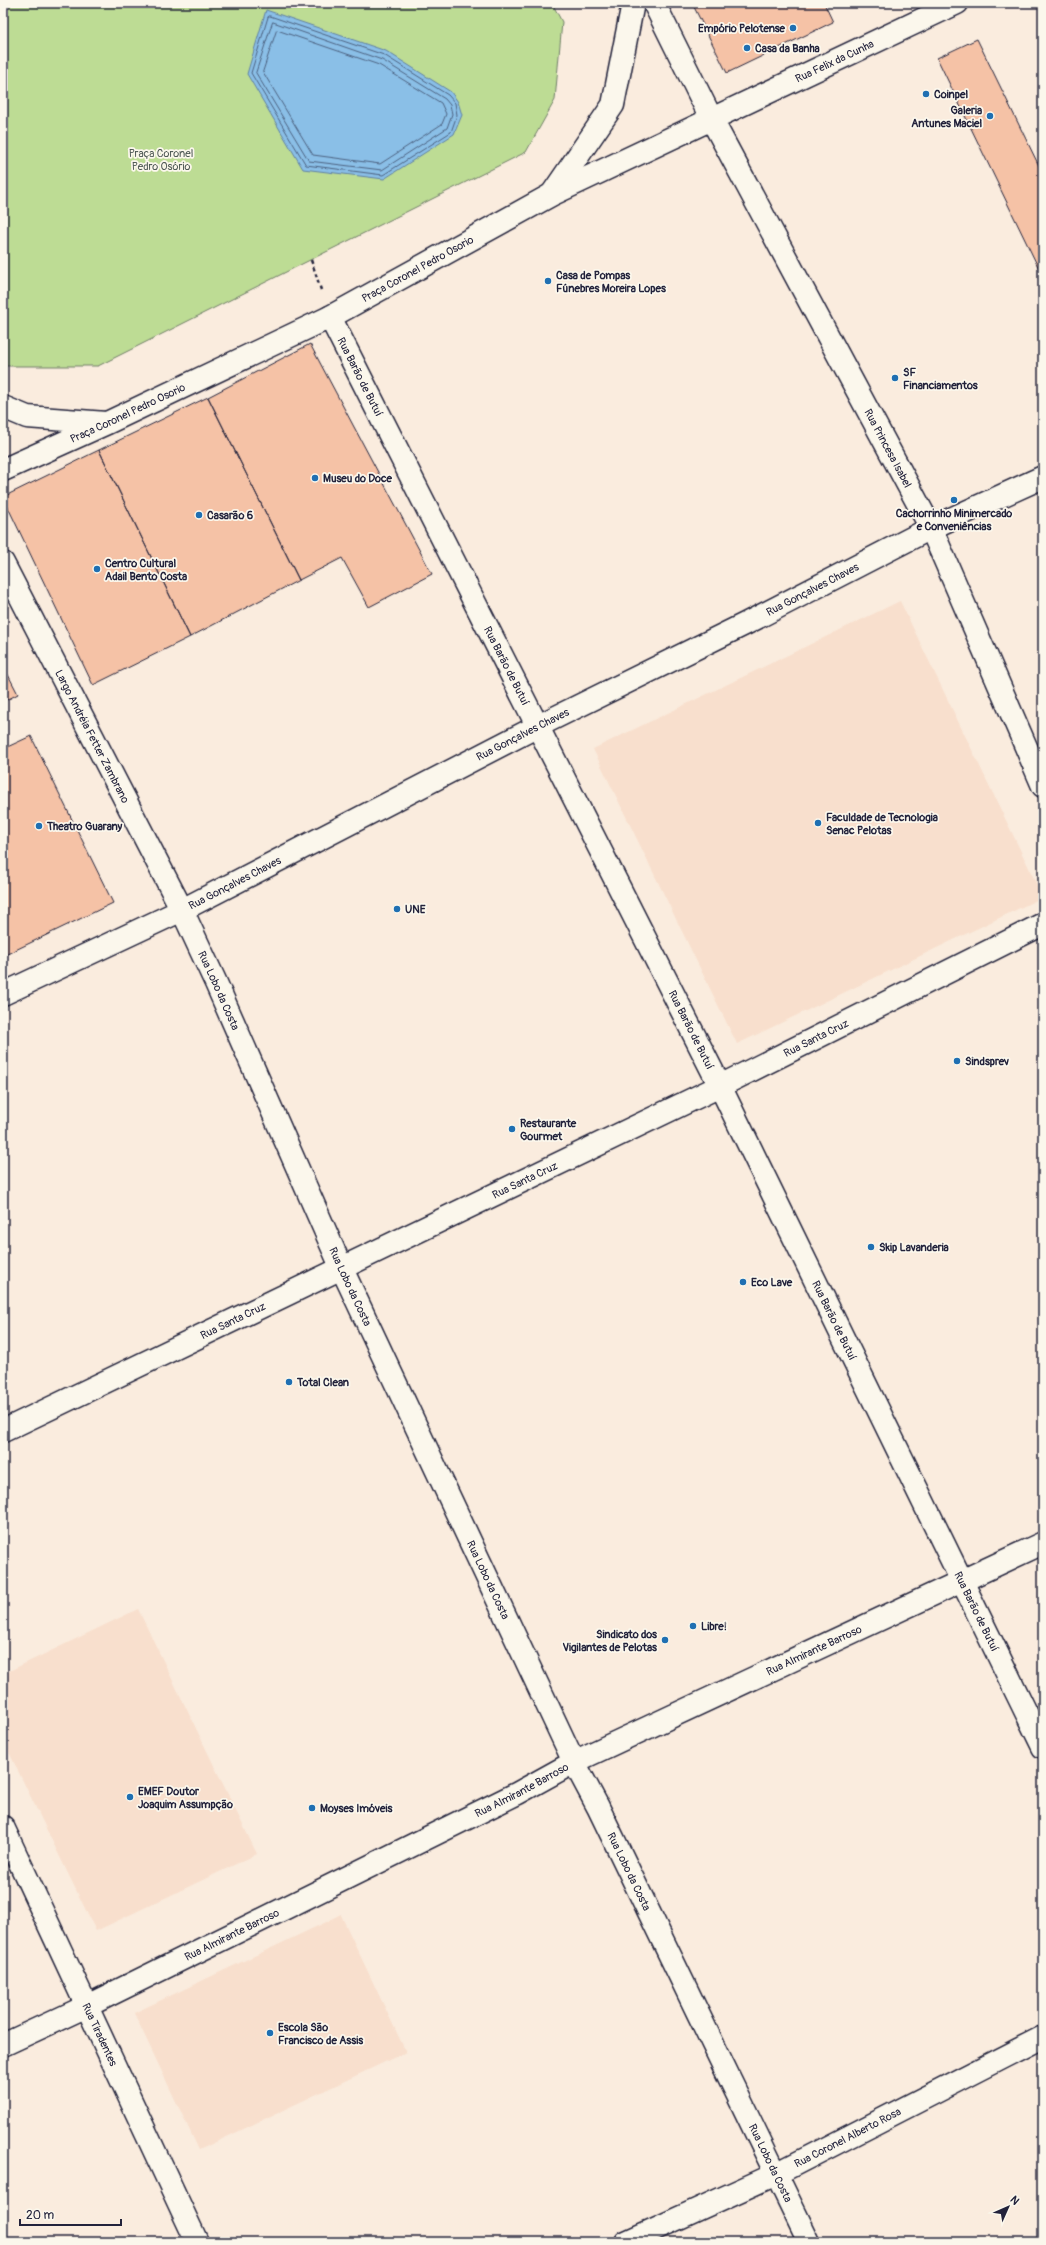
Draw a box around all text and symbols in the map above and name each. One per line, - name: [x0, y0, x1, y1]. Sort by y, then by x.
- place label: Empório Pelotense: [698, 22, 786, 35]
- marker: Empório Pelotense: [788, 23, 798, 33]
- street label: Rua Felix da Cunha: [793, 37, 876, 85]
- place label: Casa da Banha: [755, 42, 820, 55]
- marker: Casa da Banha: [742, 43, 752, 53]
- place label: Coinpel: [934, 88, 968, 101]
- marker: Coinpel: [921, 89, 931, 99]
- place label: Galeria Antunes Maciel: [911, 104, 982, 130]
- marker: Galeria Antunes Maciel: [985, 111, 995, 121]
- park label: Praça Coronel Pedro Osório: [129, 147, 193, 173]
- street label: Praça Coronel Pedro Osorio: [359, 233, 476, 305]
- place label: Casa de Pompas Fúnebres Moreira Lopes: [556, 269, 666, 295]
- marker: Casa de Pompas Fúnebres Moreira Lopes: [543, 276, 553, 286]
- street label: Rua Barão de Butuí: [335, 335, 386, 418]
- place label: SF Financiamentos: [903, 366, 978, 392]
- marker: SF Financiamentos: [890, 373, 900, 383]
- street label: Praça Coronel Pedro Osorio: [68, 380, 187, 445]
- street label: Rua Princesa Isabel: [862, 407, 915, 490]
- place label: Museu do Doce: [323, 472, 393, 485]
- marker: Museu do Doce: [310, 473, 320, 483]
- marker: Cachorrinho Minimercado e Conveniências: [949, 495, 959, 505]
- place label: Cachorrinho Minimercado e Conveniências: [896, 507, 1012, 533]
- place label: Casarão 6: [207, 509, 254, 522]
- marker: Casarão 6: [194, 510, 204, 520]
- place label: Centro Cultural Adail Bento Costa: [105, 557, 187, 583]
- street label: Rua Gonçalves Chaves: [764, 560, 861, 618]
- marker: Centro Cultural Adail Bento Costa: [92, 564, 102, 574]
- street label: Rua Barão de Butuí: [481, 624, 532, 707]
- street label: Largo Andréia Fetter Zambrano: [53, 667, 132, 805]
- street label: Rua Gonçalves Chaves: [474, 705, 571, 763]
- place label: Faculdade de Tecnologia Senac Pelotas: [826, 811, 938, 837]
- marker: Faculdade de Tecnologia Senac Pelotas: [813, 818, 823, 828]
- place label: Theatro Guarany: [46, 820, 123, 833]
- marker: Theatro Guarany: [34, 821, 44, 831]
- street label: Rua Gonçalves Chaves: [186, 853, 283, 912]
- place label: UNE: [405, 903, 426, 916]
- marker: UNE: [392, 904, 402, 914]
- street label: Rua Lobo da Costa: [195, 949, 242, 1032]
- street label: Rua Barão de Butuí: [666, 988, 717, 1071]
- street label: Rua Santa Cruz: [781, 1016, 851, 1060]
- place label: Sindsprev: [965, 1055, 1009, 1068]
- marker: Sindsprev: [952, 1056, 962, 1066]
- place label: Restaurante Gourmet: [520, 1117, 577, 1143]
- marker: Restaurante Gourmet: [507, 1124, 517, 1134]
- street label: Rua Santa Cruz: [490, 1159, 560, 1201]
- place label: Skip Lavanderia: [879, 1241, 949, 1254]
- marker: Skip Lavanderia: [866, 1242, 876, 1252]
- street label: Rua Lobo da Costa: [327, 1245, 374, 1328]
- place label: Eco Lave: [751, 1276, 793, 1289]
- marker: Eco Lave: [738, 1277, 748, 1287]
- street label: Rua Barão de Butuí: [810, 1278, 859, 1362]
- street label: Rua Santa Cruz: [198, 1299, 268, 1342]
- place label: Total Clean: [296, 1376, 349, 1389]
- marker: Total Clean: [284, 1377, 294, 1387]
- street label: Rua Lobo da Costa: [464, 1538, 512, 1621]
- street label: Rua Barão de Butuí: [952, 1569, 1002, 1653]
- place label: Libre!: [701, 1620, 727, 1633]
- marker: Libre!: [688, 1621, 698, 1631]
- street label: Rua Almirante Barroso: [764, 1622, 864, 1678]
- place label: Sindicato dos Vigilantes de Pelotas: [562, 1628, 657, 1654]
- marker: Sindicato dos Vigilantes de Pelotas: [660, 1635, 670, 1645]
- street label: Rua Almirante Barroso: [473, 1760, 571, 1820]
- place label: EMEF Doutor Joaquim Assumpção: [138, 1785, 233, 1811]
- marker: EMEF Doutor Joaquim Assumpção: [125, 1792, 135, 1802]
- place label: Moyses Imóveis: [320, 1802, 392, 1815]
- marker: Moyses Imóveis: [307, 1803, 317, 1813]
- street label: Rua Lobo da Costa: [605, 1830, 654, 1913]
- street label: Rua Almirante Barroso: [182, 1906, 281, 1963]
- street label: Rua Tiradentes: [80, 2001, 120, 2068]
- place label: Escola São Francisco de Assis: [278, 2021, 363, 2047]
- marker: Escola São Francisco de Assis: [265, 2028, 275, 2038]
- street label: Rua Coronel Alberto Rosa: [792, 2105, 903, 2170]
- street label: Rua Lobo da Costa: [746, 2122, 795, 2204]
- north arrow: [988, 2187, 1028, 2227]
- text: N: [1007, 2193, 1022, 2208]
- scale bar: [20, 2201, 121, 2227]
- text: 20 m: [26, 2208, 55, 2223]

